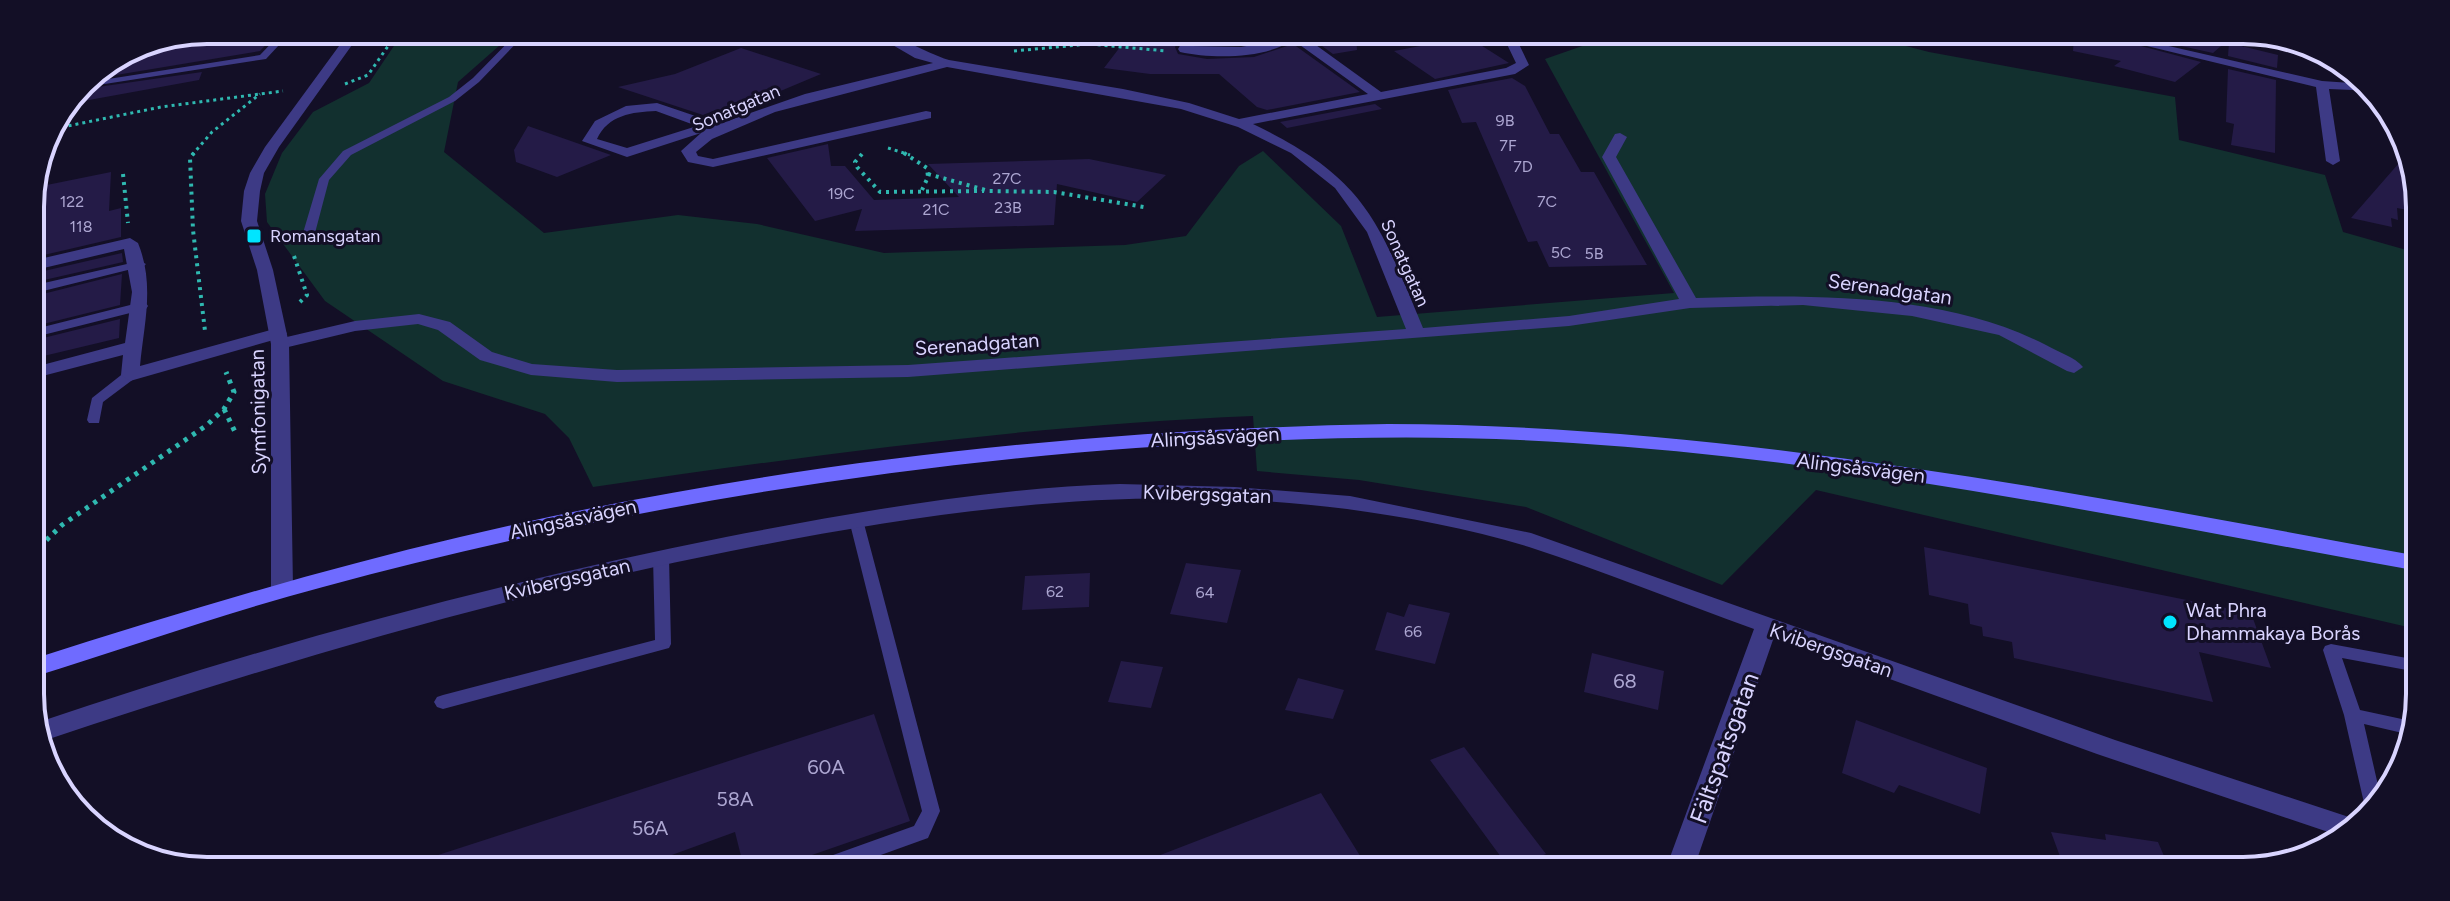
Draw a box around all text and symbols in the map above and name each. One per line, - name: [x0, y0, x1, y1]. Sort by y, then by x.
- street label: Sonatgatan: [689, 80, 783, 136]
- house number: 9B: [1496, 111, 1515, 130]
- house number: 7F: [1499, 136, 1517, 155]
- house number: 7D: [1513, 157, 1533, 176]
- house number: 27C: [992, 169, 1022, 188]
- house number: 19C: [827, 184, 855, 203]
- house number: 122: [60, 192, 84, 211]
- house number: 7C: [1537, 192, 1557, 211]
- house number: 23B: [994, 198, 1022, 217]
- house number: 21C: [922, 200, 950, 219]
- street label: Sonatgatan: [1376, 216, 1434, 310]
- house number: 118: [69, 217, 93, 236]
- place label: Romansgatan: [270, 225, 380, 247]
- marker: Romansgatan: [245, 227, 263, 245]
- house number: 5C: [1551, 243, 1571, 262]
- house number: 5B: [1585, 244, 1604, 263]
- street label: Serenadgatan: [1827, 268, 1953, 310]
- street label: Serenadgatan: [914, 328, 1040, 360]
- street label: Symfonigatan: [245, 349, 271, 475]
- street label: Alingsåsvägen: [1150, 422, 1280, 452]
- street label: Alingsåsvägen: [1796, 448, 1926, 488]
- street label: Kvibergsgatan: [1142, 480, 1272, 508]
- street label: Alingsåsvägen: [508, 494, 638, 544]
- street label: Kvibergsgatan: [502, 553, 632, 605]
- house number: 62: [1046, 582, 1064, 601]
- house number: 64: [1196, 583, 1215, 602]
- place label: Wat Phra Dhammakaya Borås: [2186, 598, 2360, 645]
- marker: Wat Phra Dhammakaya Borås: [2161, 613, 2179, 631]
- street label: Kvibergsgatan: [1766, 618, 1896, 682]
- house number: 66: [1404, 622, 1422, 641]
- house number: 68: [1613, 669, 1637, 693]
- street label: Fältspatsgatan: [1683, 669, 1765, 827]
- house number: 60A: [807, 755, 845, 779]
- house number: 58A: [716, 787, 754, 811]
- house number: 56A: [632, 816, 669, 840]

